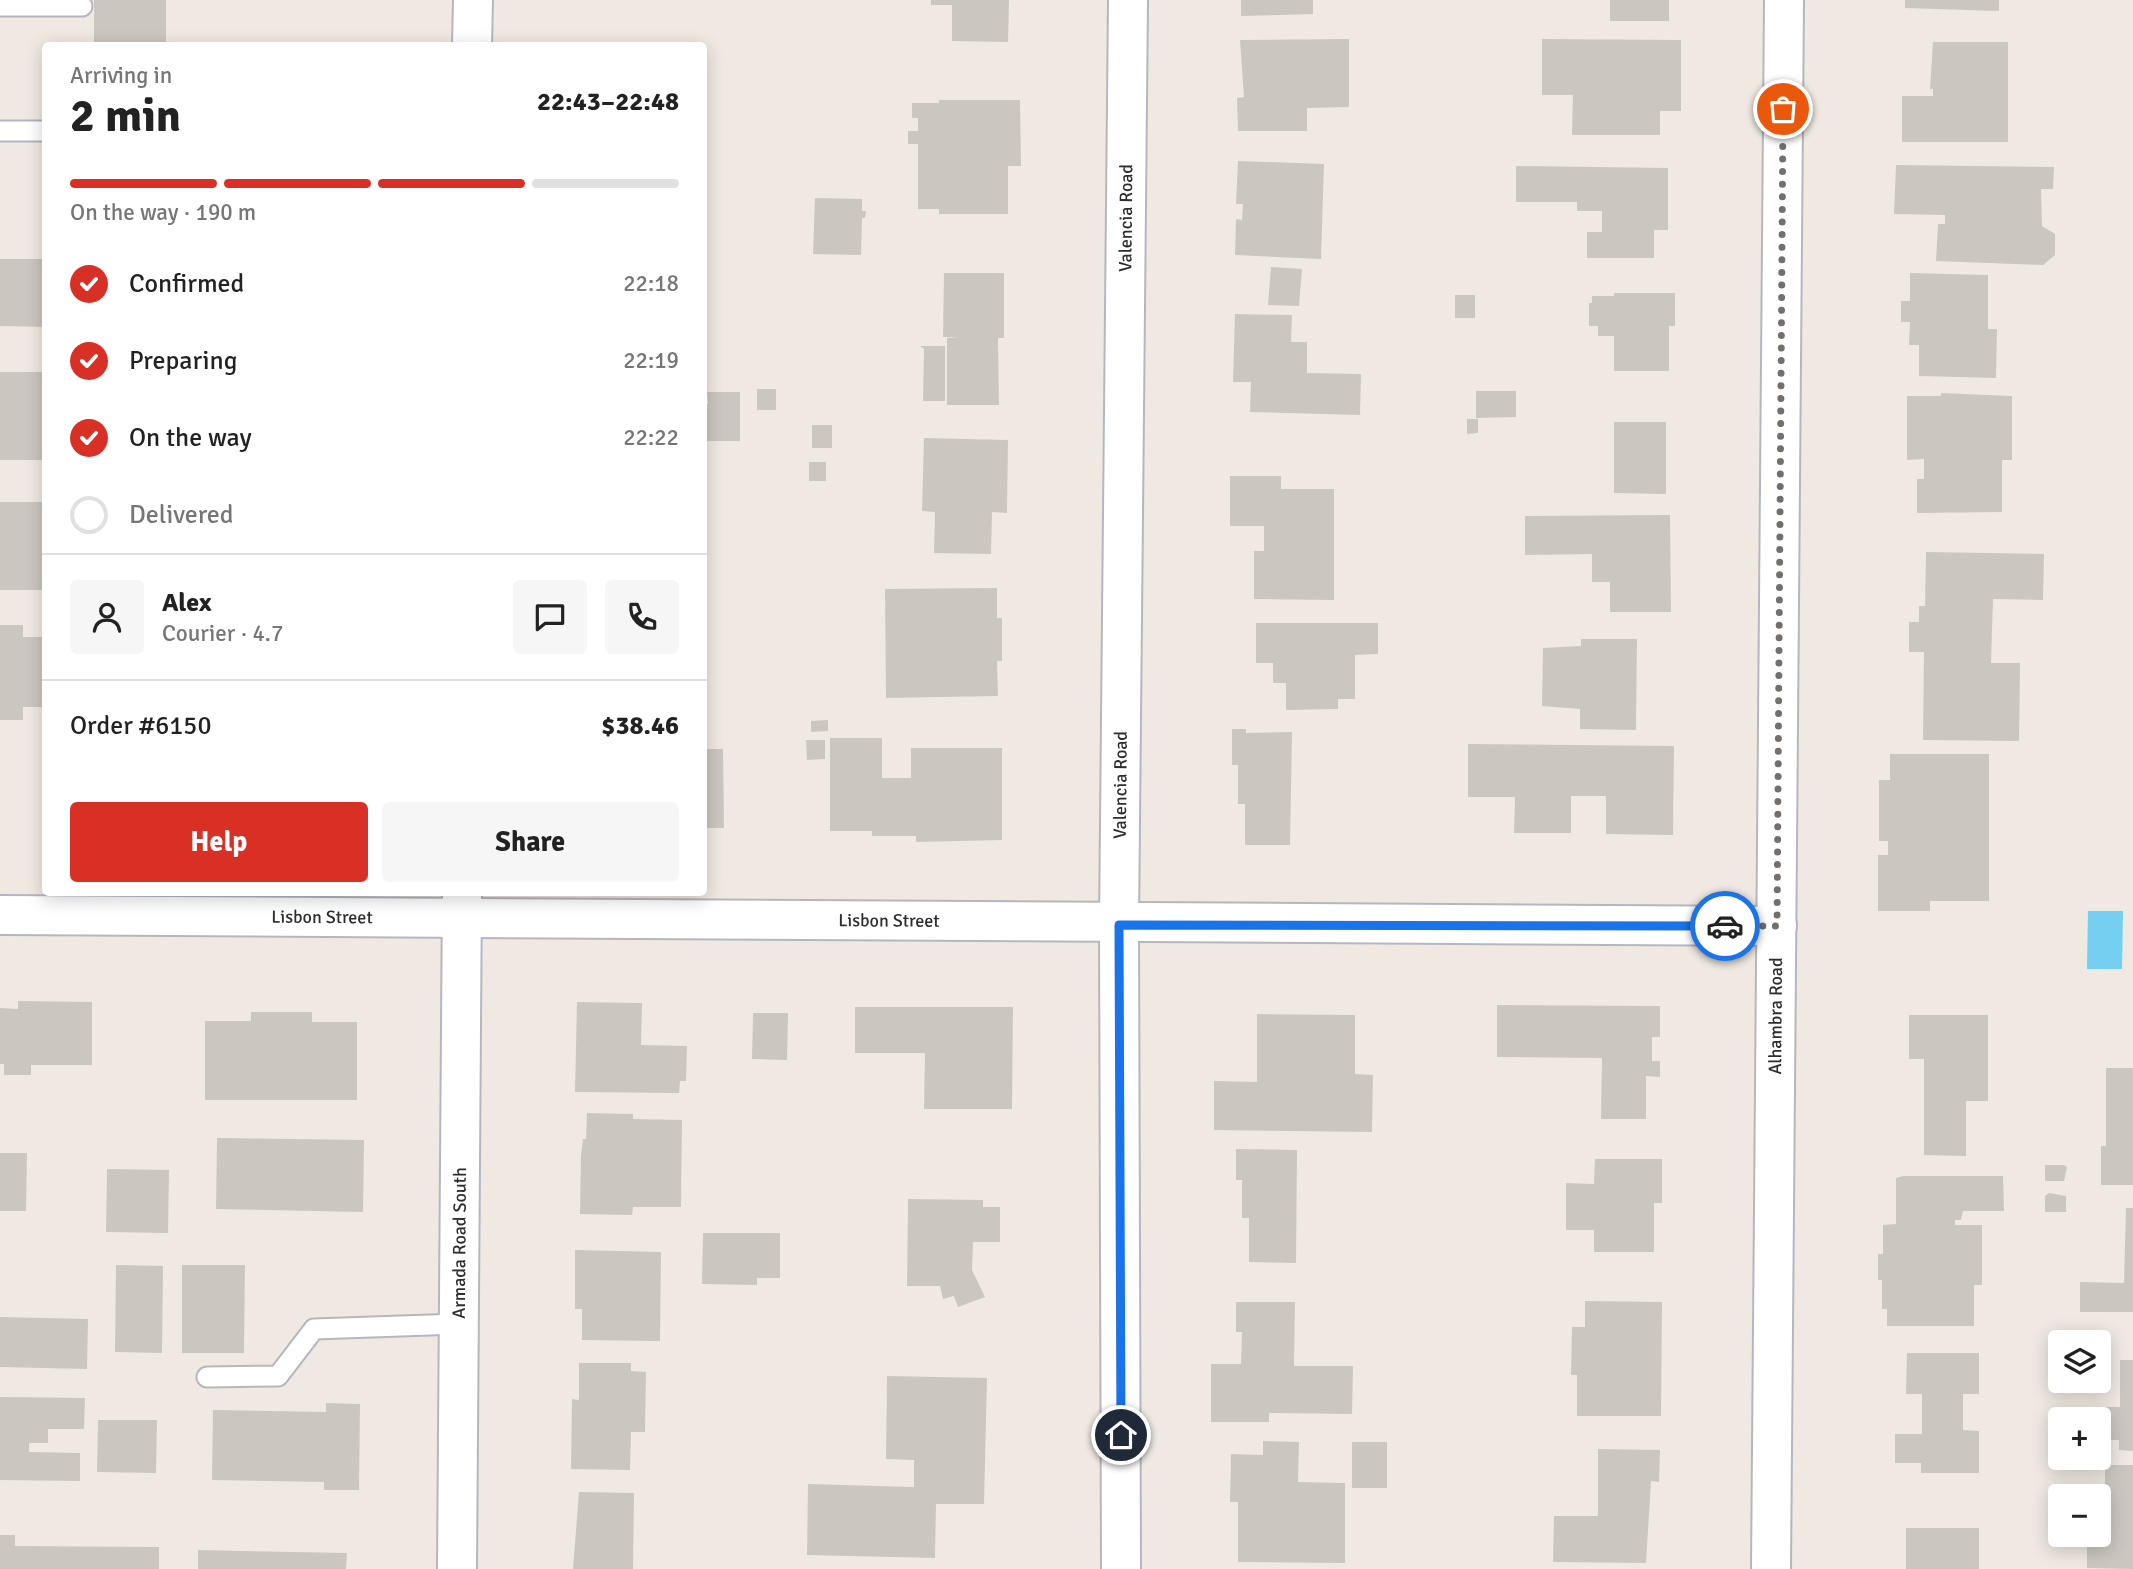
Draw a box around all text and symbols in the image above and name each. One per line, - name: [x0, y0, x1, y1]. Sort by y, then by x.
- text: Arriving in: [70, 61, 172, 90]
- pin: [1753, 79, 1813, 139]
- text: 22:43–22:48: [537, 86, 679, 118]
- text: 2 min: [70, 88, 181, 144]
- icon: bag: [1764, 90, 1802, 128]
- street label: Valencia Road: [1114, 164, 1137, 272]
- text: On the way · 190 m: [70, 198, 256, 227]
- icon: check: [70, 265, 108, 303]
- text: Confirmed: [129, 268, 244, 300]
- text: 22:18: [623, 269, 679, 298]
- icon: check: [70, 342, 108, 380]
- text: Preparing: [129, 345, 237, 377]
- text: 22:19: [623, 346, 679, 375]
- icon: check: [70, 419, 108, 457]
- text: On the way: [129, 422, 252, 454]
- text: 22:22: [623, 423, 679, 452]
- text: Delivered: [129, 499, 234, 531]
- button: person: [70, 580, 144, 654]
- button: chat: [513, 580, 587, 654]
- button: phone: [605, 580, 679, 654]
- text: Alex: [162, 587, 212, 619]
- text: Courier · 4.7: [162, 619, 283, 648]
- text: Order #6150: [70, 710, 211, 742]
- text: $38.46: [601, 710, 679, 742]
- street label: Valencia Road: [1109, 731, 1132, 839]
- button: Help: [70, 802, 368, 882]
- button: Share: [382, 802, 679, 882]
- courier: [1690, 891, 1760, 961]
- street label: Lisbon Street: [271, 906, 373, 928]
- icon: car: [1706, 907, 1744, 945]
- street label: Lisbon Street: [838, 909, 940, 932]
- street label: Alhambra Road: [1764, 957, 1787, 1075]
- street label: Armada Road South: [448, 1167, 471, 1319]
- map controls: [2048, 1330, 2111, 1547]
- button: layers: [2048, 1330, 2111, 1393]
- pin: [1091, 1405, 1151, 1465]
- button: +: [2048, 1407, 2111, 1470]
- icon: home: [1102, 1416, 1140, 1454]
- button: −: [2048, 1484, 2111, 1547]

